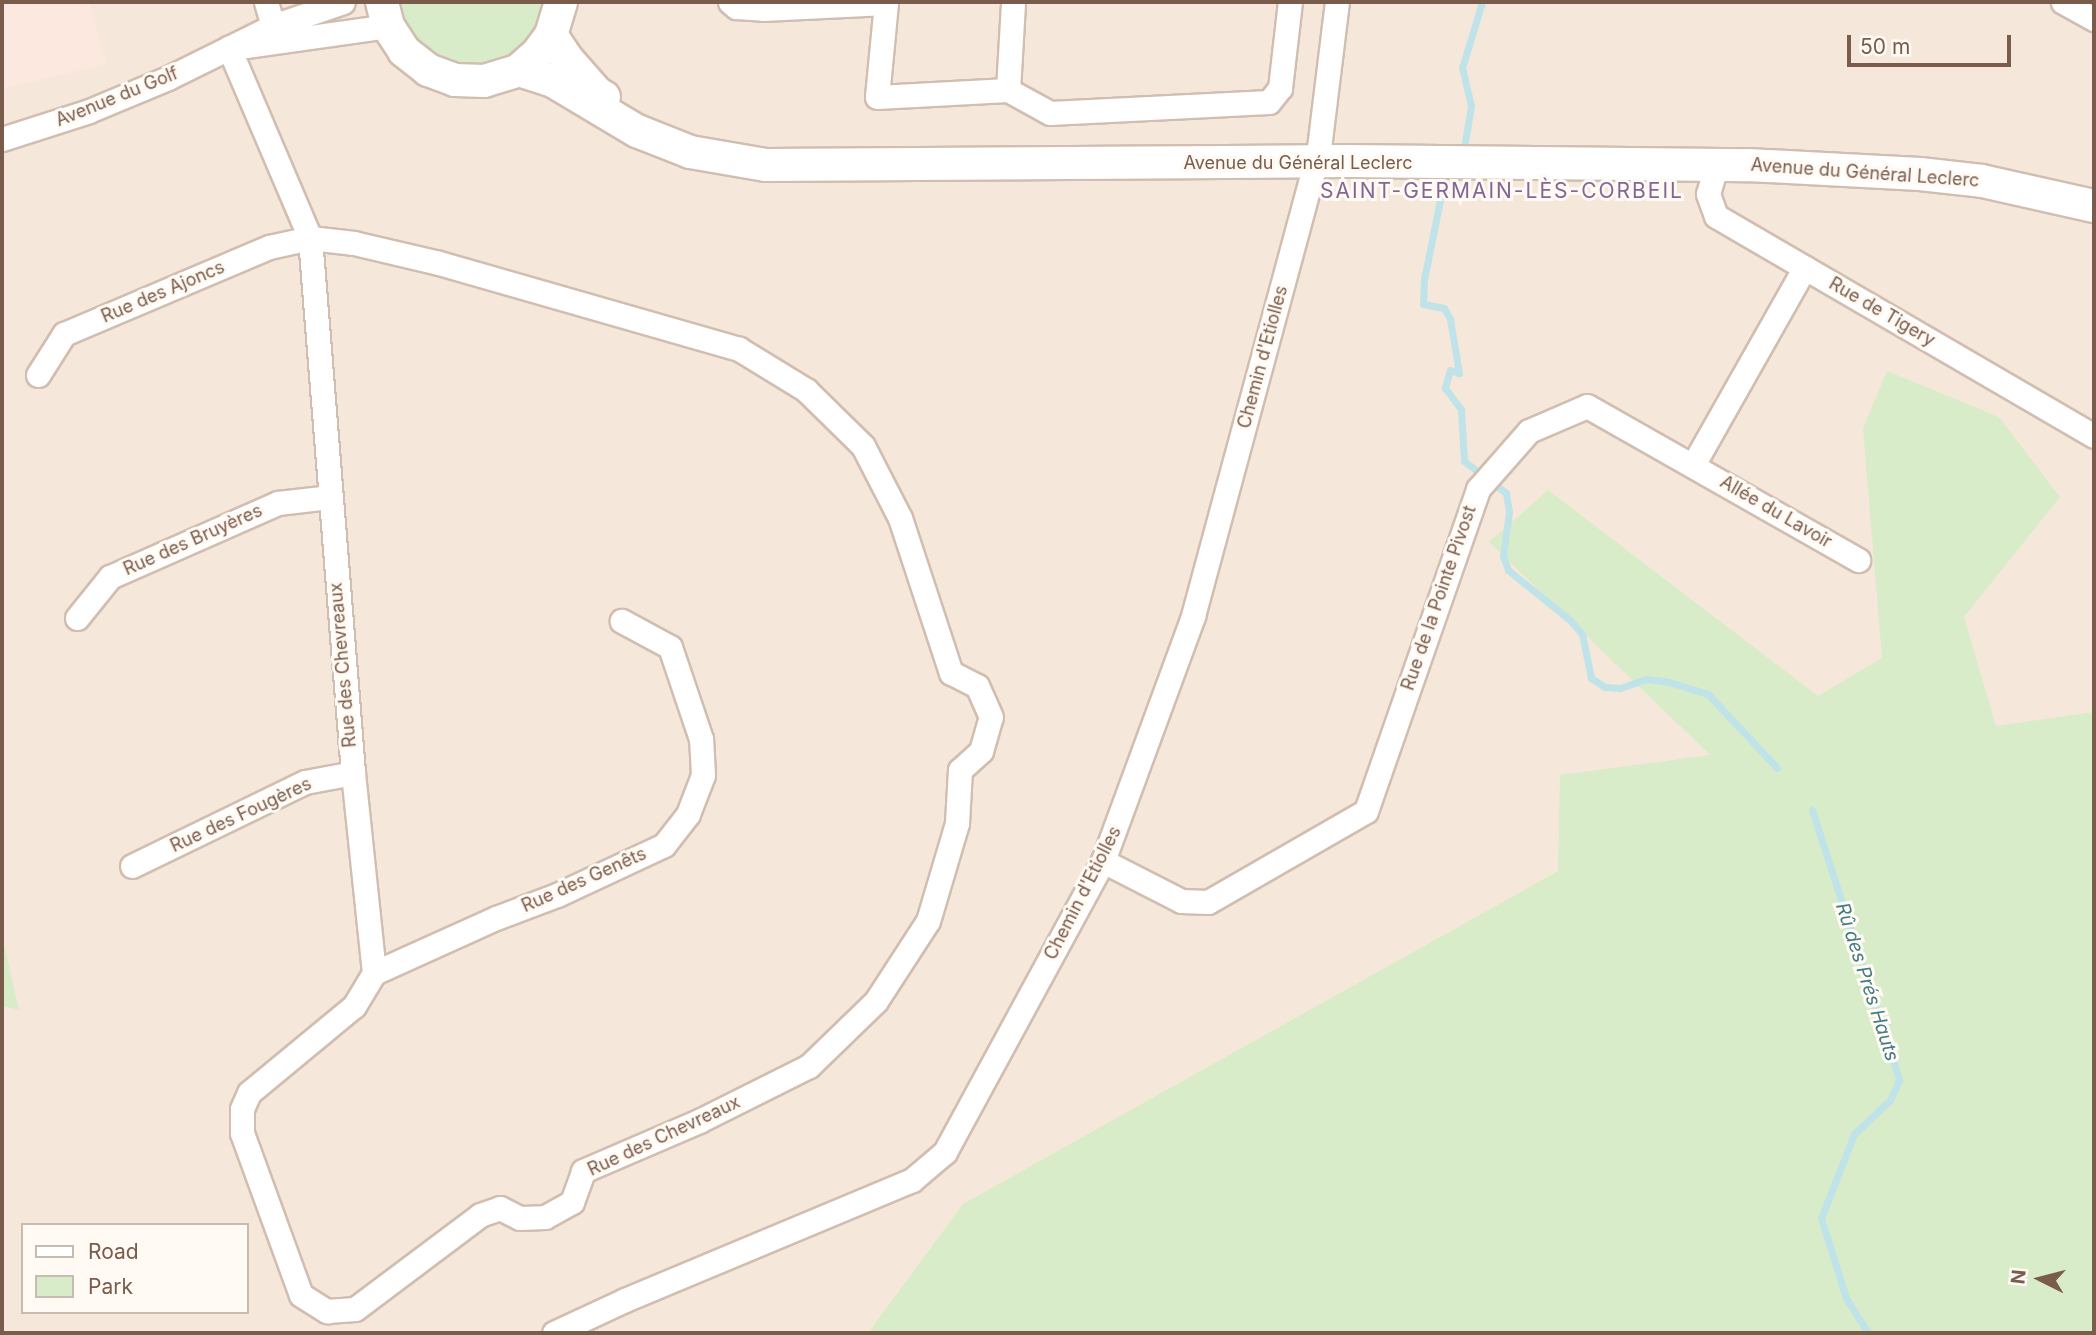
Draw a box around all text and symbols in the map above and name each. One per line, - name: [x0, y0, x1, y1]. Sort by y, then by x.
- scale bar: [1851, 21, 2016, 65]
- text: 50 m: [1860, 34, 1910, 59]
- street label: Avenue du Golf: [53, 63, 181, 131]
- street label: Avenue du Général Leclerc: [1184, 152, 1412, 174]
- street label: Avenue du Général Leclerc: [1750, 154, 1980, 192]
- district label: SAINT-GERMAIN-LÈS-CORBEIL: [1323, 178, 1681, 204]
- street label: Rue des Ajoncs: [98, 256, 228, 328]
- street label: Rue de Tigery: [1825, 273, 1939, 351]
- street label: Chemin d'Etiolles: [1234, 283, 1292, 431]
- street label: Allée du Lavoir: [1716, 471, 1836, 553]
- street label: Rue des Bruyères: [120, 500, 266, 580]
- street label: Rue de la Pointe Pivost: [1397, 503, 1481, 693]
- street label: Rue des Chevreaux: [325, 582, 361, 748]
- street label: Rue des Fougères: [167, 773, 315, 857]
- street label: Chemin d'Etiolles: [1040, 823, 1126, 963]
- street label: Rue des Genêts: [518, 843, 650, 917]
- water label: Rû des Prés Hauts: [1831, 900, 1903, 1064]
- street label: Rue des Chevreaux: [584, 1091, 744, 1181]
- legend: [21, 1223, 248, 1314]
- text: Road: [88, 1239, 139, 1264]
- north arrow: [2005, 1244, 2075, 1314]
- text: N: [2006, 1268, 2031, 1285]
- text: Park: [88, 1274, 133, 1299]

